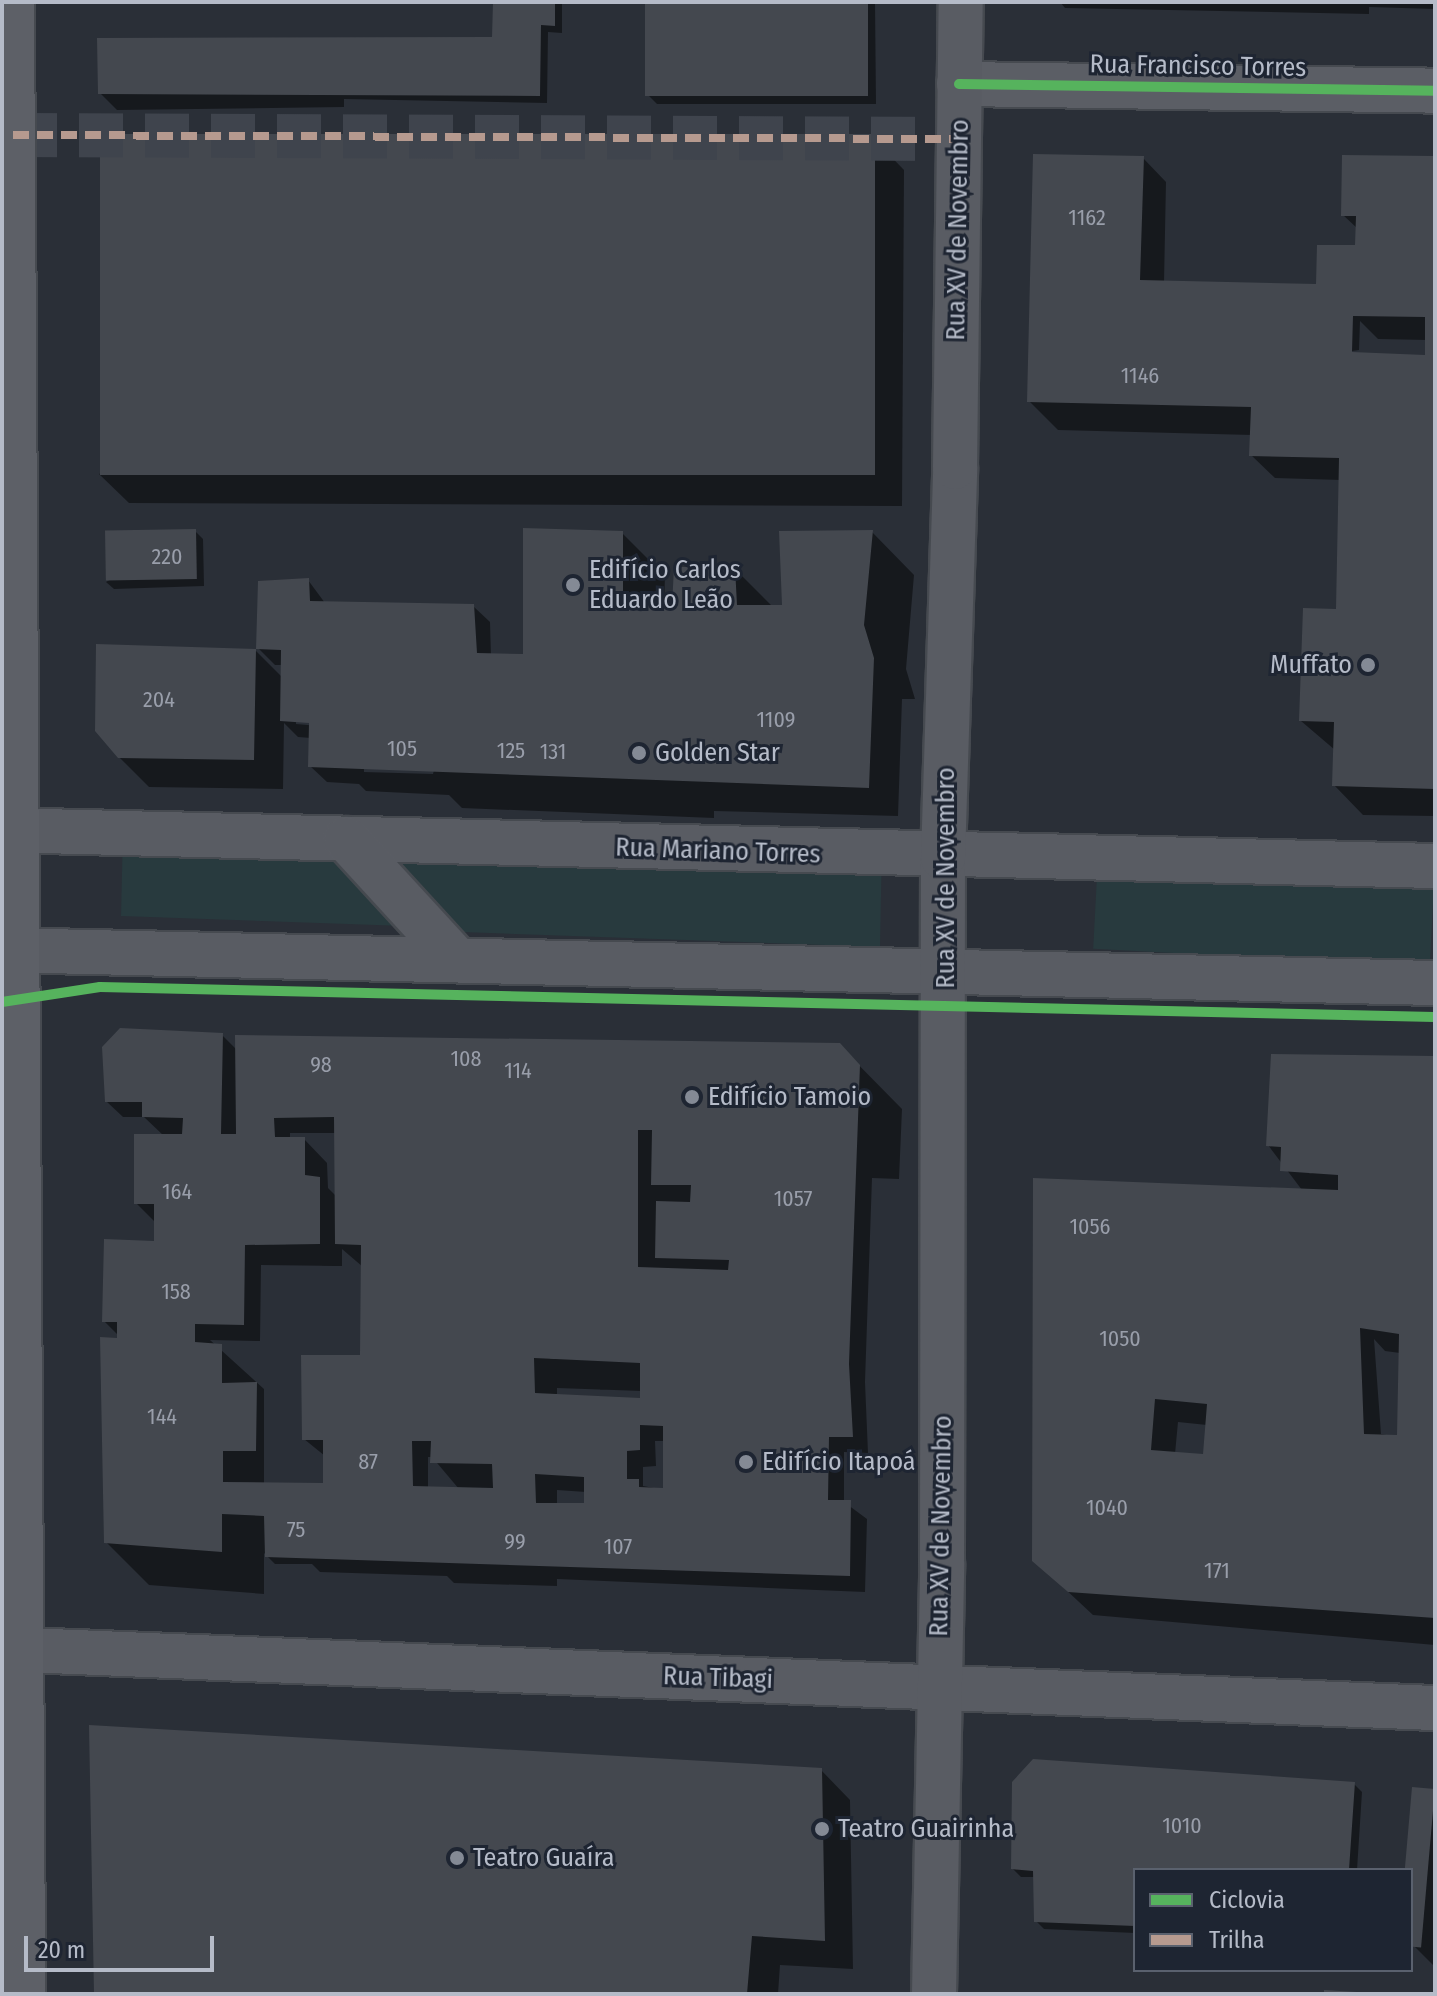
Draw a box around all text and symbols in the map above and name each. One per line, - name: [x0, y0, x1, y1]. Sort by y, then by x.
- street label: Rua Francisco Torres: [1089, 49, 1307, 83]
- street label: Rua XV de Novembro: [940, 119, 976, 341]
- house number: 1162: [1068, 205, 1106, 231]
- house number: 1146: [1121, 363, 1159, 389]
- house number: 220: [152, 544, 182, 570]
- place label: Edifício Carlos Eduardo Leão: [589, 554, 741, 616]
- marker: Edifício Carlos Eduardo Leão: [564, 576, 582, 594]
- place label: Muffato: [1270, 649, 1352, 681]
- marker: Muffato: [1359, 656, 1377, 674]
- house number: 204: [143, 687, 175, 713]
- house number: 1109: [757, 707, 795, 733]
- house number: 105: [387, 736, 417, 762]
- place label: Golden Star: [655, 737, 780, 769]
- house number: 125: [497, 738, 525, 764]
- house number: 131: [540, 739, 566, 765]
- marker: Golden Star: [630, 744, 648, 762]
- street label: Rua XV de Novembro: [930, 767, 962, 989]
- street label: Rua Mariano Torres: [615, 832, 821, 870]
- house number: 108: [450, 1046, 482, 1072]
- house number: 98: [310, 1052, 332, 1078]
- house number: 114: [504, 1058, 532, 1084]
- place label: Edifício Tamoio: [708, 1081, 871, 1113]
- marker: Edifício Tamoio: [683, 1088, 701, 1106]
- house number: 164: [162, 1179, 192, 1205]
- house number: 1057: [774, 1186, 812, 1212]
- house number: 1056: [1069, 1214, 1111, 1240]
- house number: 158: [161, 1279, 191, 1305]
- house number: 1050: [1099, 1326, 1141, 1352]
- house number: 144: [147, 1404, 177, 1430]
- street label: Rua XV de Novembro: [923, 1415, 959, 1637]
- place label: Edifício Itapoá: [762, 1446, 916, 1478]
- house number: 87: [358, 1449, 378, 1475]
- marker: Edifício Itapoá: [737, 1453, 755, 1471]
- house number: 1040: [1086, 1495, 1128, 1521]
- house number: 75: [287, 1517, 305, 1543]
- house number: 99: [504, 1529, 526, 1555]
- house number: 107: [604, 1534, 632, 1560]
- house number: 171: [1204, 1558, 1230, 1584]
- street label: Rua Tibagi: [662, 1660, 774, 1696]
- place label: Teatro Guairinha: [838, 1813, 1014, 1845]
- house number: 1010: [1162, 1813, 1202, 1839]
- marker: Teatro Guairinha: [813, 1820, 831, 1838]
- place label: Teatro Guaíra: [473, 1842, 614, 1874]
- marker: Teatro Guaíra: [448, 1849, 466, 1867]
- legend: [1133, 1868, 1413, 1972]
- text: Ciclovia: [1209, 1886, 1285, 1914]
- scale bar: [28, 1920, 218, 1970]
- text: Trilha: [1209, 1926, 1265, 1954]
- text: 20 m: [38, 1936, 85, 1964]

